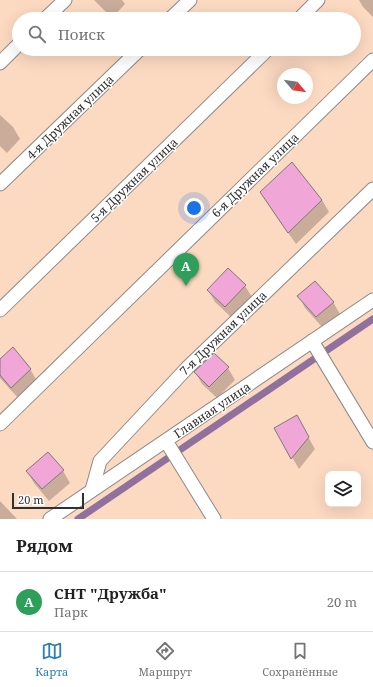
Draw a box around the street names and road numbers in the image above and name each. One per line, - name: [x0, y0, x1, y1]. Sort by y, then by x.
- street label: 4-я Дружная улица: [23, 71, 117, 163]
- street label: 6-я Дружная улица: [208, 129, 302, 221]
- street label: 5-я Дружная улица: [87, 134, 181, 226]
- street label: 7-я Дружная улица: [176, 287, 270, 379]
- street label: Главная улица: [170, 378, 254, 442]

